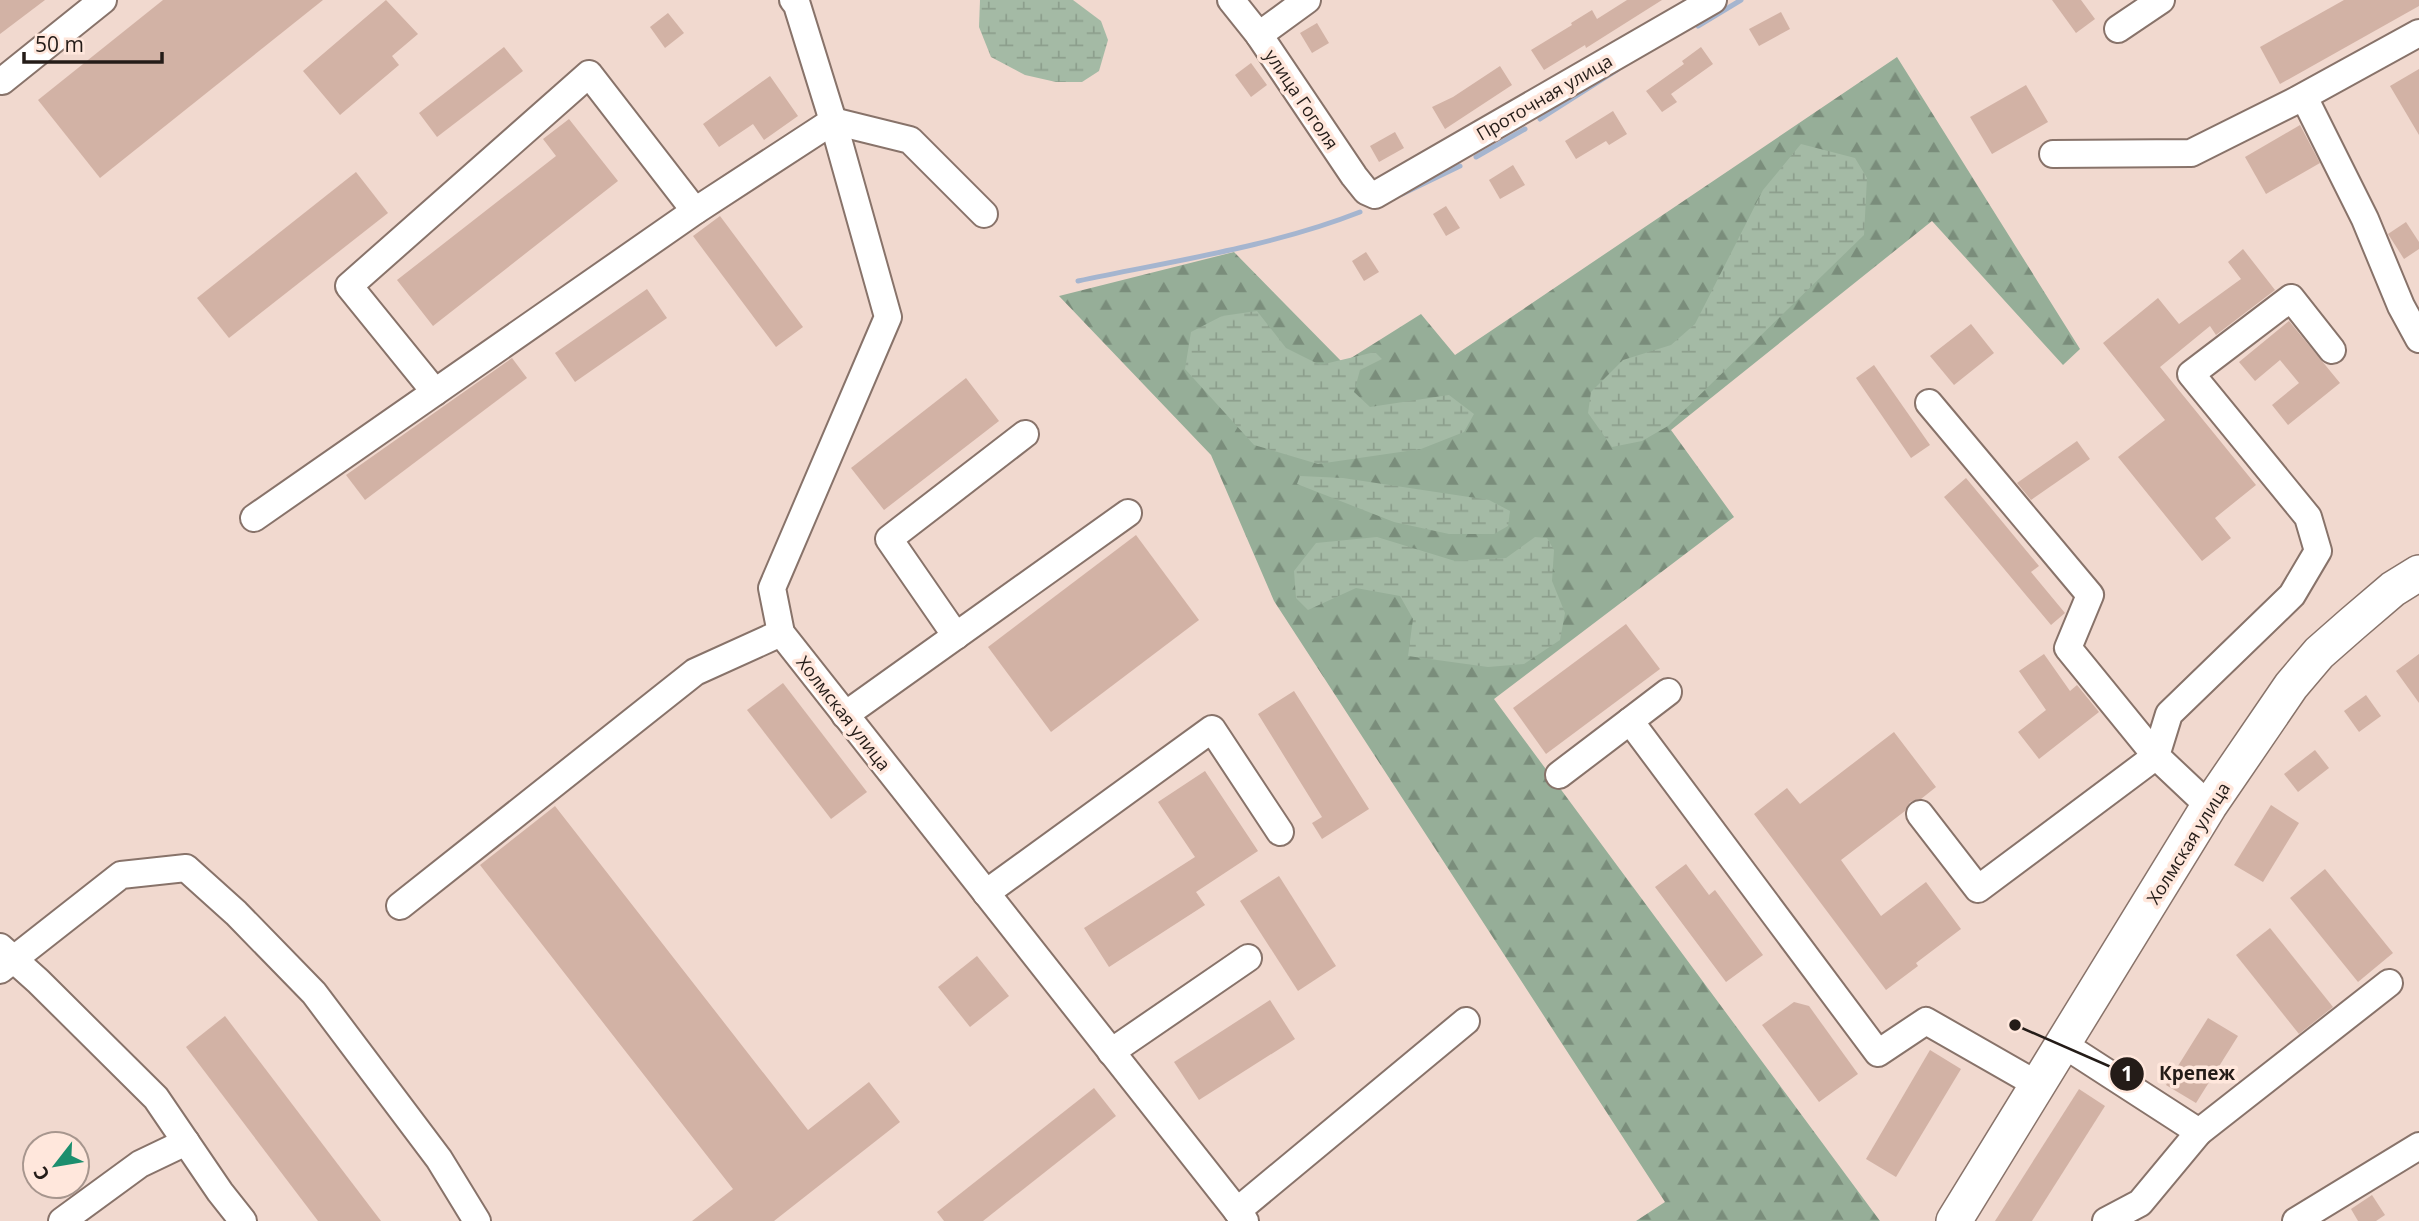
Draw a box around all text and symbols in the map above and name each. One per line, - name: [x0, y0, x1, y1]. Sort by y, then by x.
- scale bar: [24, 21, 163, 65]
- text: 50 m: [35, 30, 84, 58]
- street label: улица Гоголя: [1260, 44, 1344, 154]
- street label: Проточная улица: [1472, 48, 1616, 146]
- street label: Холмская улица: [792, 651, 896, 775]
- street label: Холмская улица: [2141, 778, 2235, 908]
- callout: Крепеж: [2110, 1054, 2249, 1094]
- text: 1: [2121, 1059, 2133, 1087]
- text: Крепеж: [2159, 1060, 2236, 1086]
- north arrow: [21, 1130, 91, 1200]
- text: С: [27, 1162, 56, 1186]

